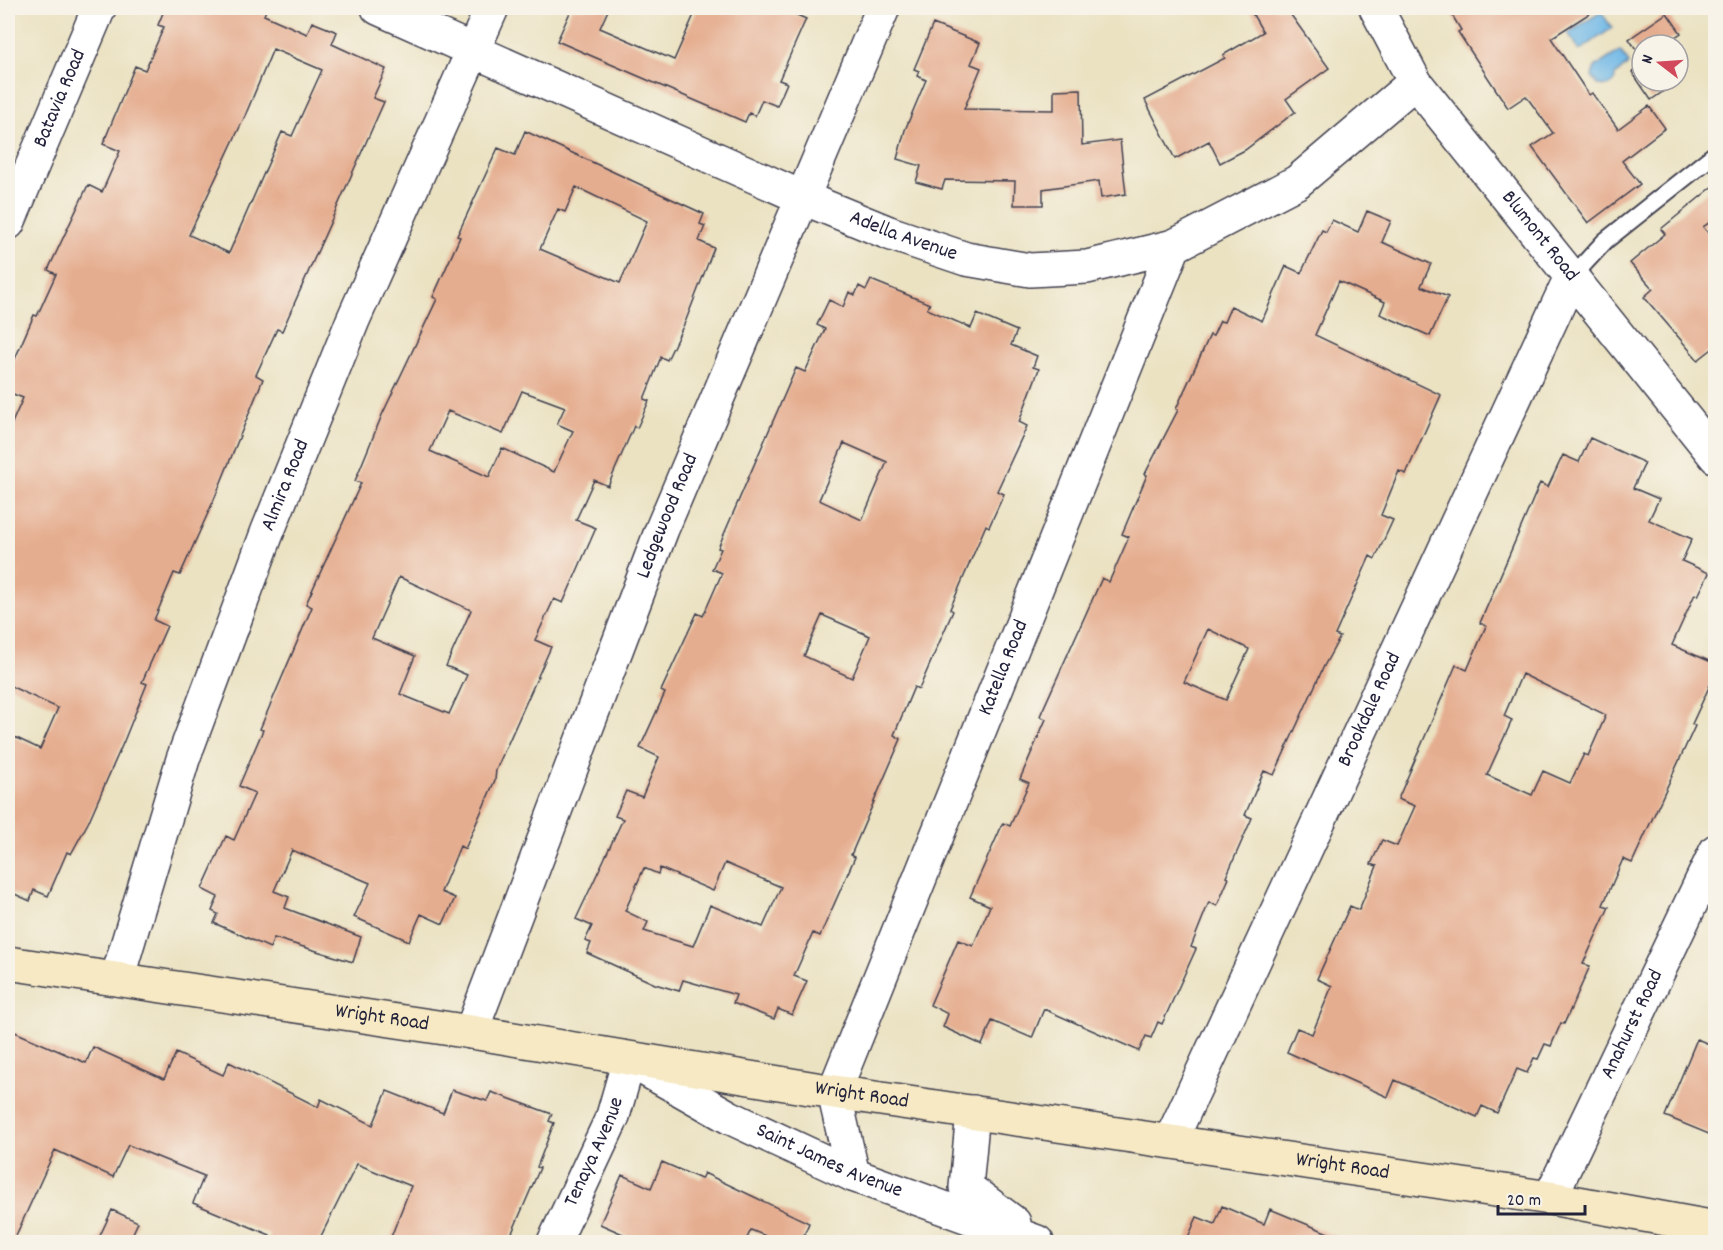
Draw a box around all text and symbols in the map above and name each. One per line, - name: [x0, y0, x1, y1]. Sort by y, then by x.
- north arrow: [1630, 33, 1690, 93]
- street label: Batavia Road: [27, 45, 95, 152]
- text: N: [1636, 52, 1660, 66]
- street label: Blumont Road: [1493, 185, 1585, 289]
- street label: Adella Avenue: [845, 203, 961, 270]
- street label: Almira Road: [254, 435, 318, 536]
- street label: Ledgewood Road: [629, 449, 707, 583]
- street label: Katella Road: [972, 616, 1037, 720]
- street label: Brookdale Road: [1331, 648, 1410, 772]
- street label: Anahurst Road: [1594, 965, 1672, 1085]
- street label: Wright Road: [333, 997, 431, 1041]
- street label: Wright Road: [813, 1074, 911, 1118]
- street label: Tenaya Avenue: [557, 1094, 633, 1212]
- street label: Saint James Avenue: [750, 1116, 906, 1207]
- street label: Wright Road: [1294, 1146, 1391, 1189]
- scale bar: [1498, 1178, 1585, 1216]
- text: 20 m: [1507, 1189, 1541, 1214]

